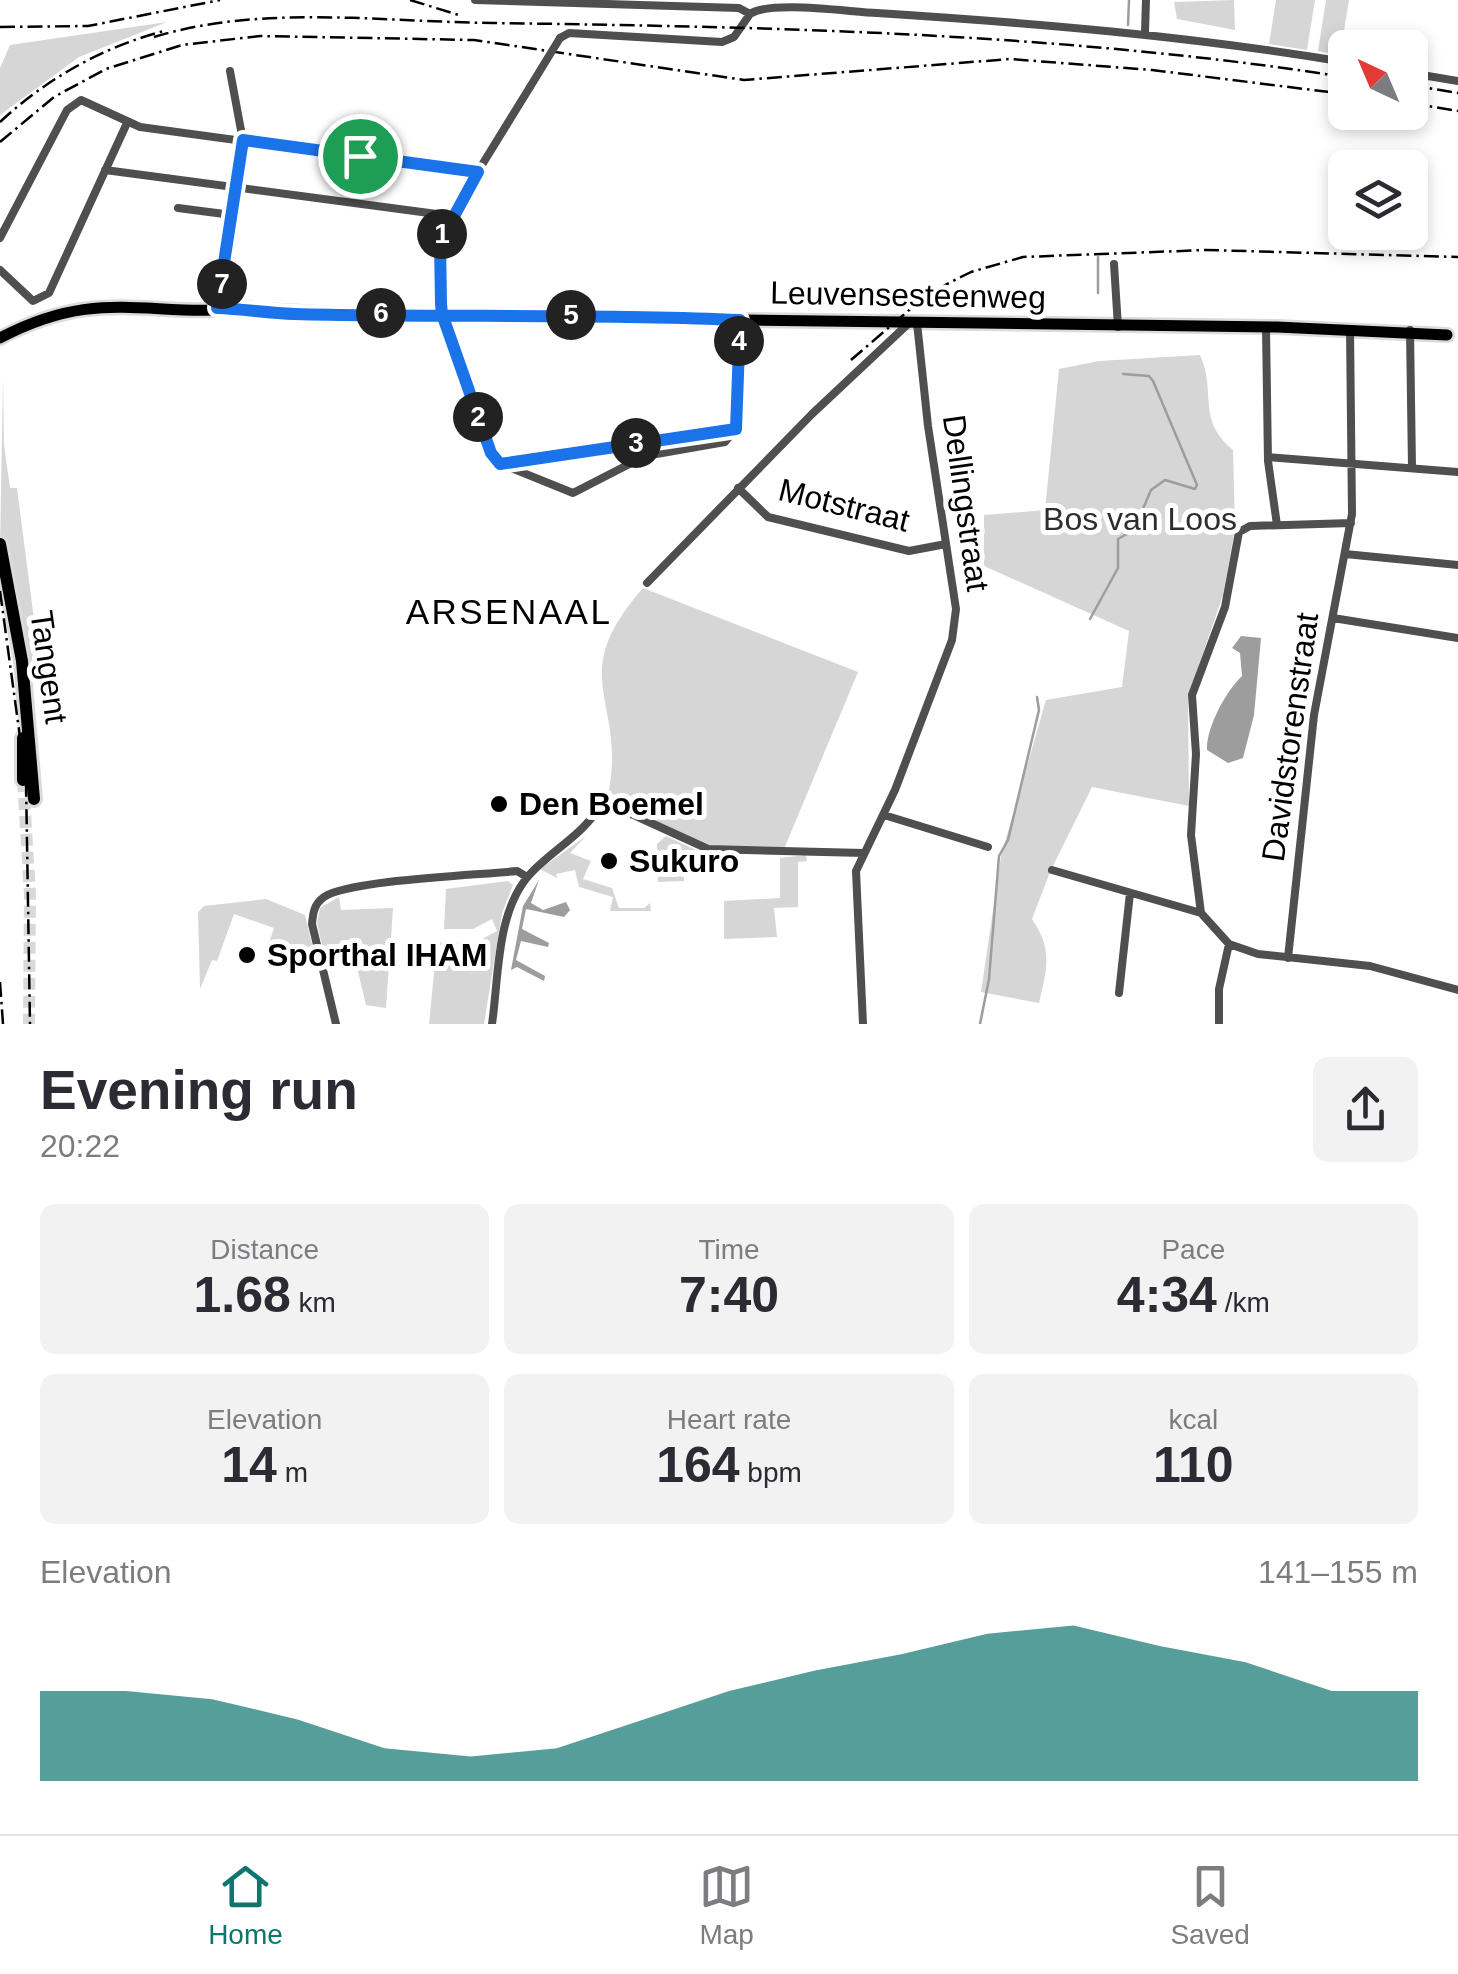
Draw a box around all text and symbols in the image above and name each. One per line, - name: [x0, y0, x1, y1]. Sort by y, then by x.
- north arrow: [1328, 30, 1428, 130]
- map controls: [1328, 30, 1428, 250]
- pin: [318, 114, 403, 199]
- icon: arrive: [333, 129, 388, 184]
- button: layers: [1328, 150, 1428, 250]
- pin: 1: [417, 209, 467, 259]
- text: 1: [434, 218, 450, 249]
- pin: 7: [197, 259, 247, 309]
- text: 7: [214, 268, 230, 299]
- street label: Leuvensesteenweg: [770, 275, 1046, 315]
- pin: 6: [356, 288, 406, 338]
- pin: 5: [546, 290, 596, 340]
- text: 6: [373, 297, 389, 328]
- text: 5: [563, 299, 579, 330]
- pin: 4: [714, 316, 764, 366]
- text: 4: [731, 325, 747, 356]
- pin: 2: [453, 392, 503, 442]
- text: 2: [470, 401, 486, 432]
- street label: Dellingstraat: [936, 412, 996, 594]
- pin: 3: [611, 418, 661, 468]
- text: 3: [628, 427, 644, 458]
- street label: Motstraat: [775, 471, 913, 539]
- park label: Bos van Loos: [1043, 501, 1237, 537]
- district label: ARSENAAL: [406, 592, 612, 631]
- street label: Tangent: [23, 608, 75, 726]
- street label: Davidstorenstraat: [1255, 610, 1325, 864]
- place label: Den Boemel: [519, 786, 704, 822]
- marker: Den Boemel: [488, 793, 510, 815]
- place label: Sukuro: [629, 843, 739, 879]
- marker: Sukuro: [598, 850, 620, 872]
- place label: Sporthal IHAM: [267, 937, 487, 973]
- marker: Sporthal IHAM: [236, 944, 258, 966]
- button: share: [1313, 1057, 1418, 1162]
- text: Evening run: [40, 1059, 358, 1121]
- text: 20:22: [40, 1128, 120, 1164]
- text: Distance: [210, 1234, 319, 1265]
- text: Time: [698, 1234, 760, 1265]
- text: Pace: [1161, 1234, 1225, 1265]
- text: 1.68: [193, 1267, 291, 1323]
- text: 7:40: [679, 1267, 779, 1323]
- text: 4:34: [1117, 1267, 1217, 1323]
- text: km: [291, 1287, 336, 1318]
- text: /km: [1217, 1287, 1270, 1318]
- text: Elevation: [207, 1404, 322, 1435]
- text: Heart rate: [667, 1404, 791, 1435]
- text: kcal: [1168, 1404, 1218, 1435]
- text: 14: [221, 1437, 277, 1493]
- text: 164: [656, 1437, 740, 1493]
- text: 110: [1153, 1437, 1234, 1493]
- text: m: [277, 1457, 308, 1488]
- text: bpm: [740, 1457, 802, 1488]
- text: Elevation: [40, 1554, 172, 1590]
- text: 141–155 m: [1258, 1554, 1418, 1590]
- tab: Home: [208, 1859, 283, 1951]
- tab: Map: [699, 1859, 754, 1951]
- tab: Saved: [1170, 1859, 1250, 1951]

